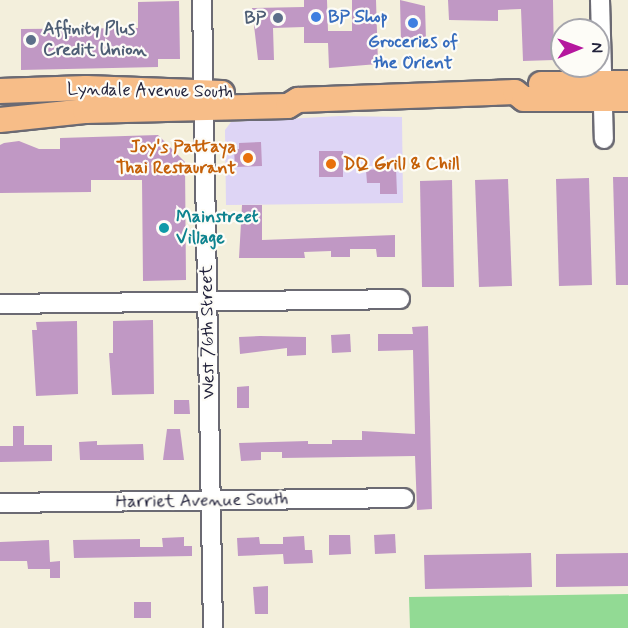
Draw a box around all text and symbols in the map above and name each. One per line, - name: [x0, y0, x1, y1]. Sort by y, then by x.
- place label: BP Shop: [328, 6, 388, 28]
- place label: BP: [244, 7, 266, 29]
- marker: BP Shop: [309, 10, 323, 24]
- marker: BP: [271, 11, 285, 25]
- marker: Groceries of the Orient: [406, 16, 420, 30]
- north arrow: [550, 18, 610, 78]
- place label: Affinity Plus Credit Union: [43, 19, 142, 62]
- place label: Groceries of the Orient: [368, 32, 458, 74]
- marker: Affinity Plus Credit Union: [24, 33, 38, 47]
- text: N: [586, 42, 607, 53]
- street label: Lyndale Avenue South: [65, 79, 235, 103]
- place label: Joy's Pattaya Thai Restaurant: [116, 137, 236, 180]
- marker: Joy's Pattaya Thai Restaurant: [241, 151, 255, 165]
- place label: DQ Grill & Chill: [343, 153, 460, 175]
- marker: DQ Grill & Chill: [324, 157, 338, 171]
- place label: Mainstreet Village: [176, 207, 259, 250]
- marker: Mainstreet Village: [157, 221, 171, 235]
- street label: West 76th Street: [196, 265, 220, 399]
- street label: Harriet Avenue South: [120, 489, 284, 513]

